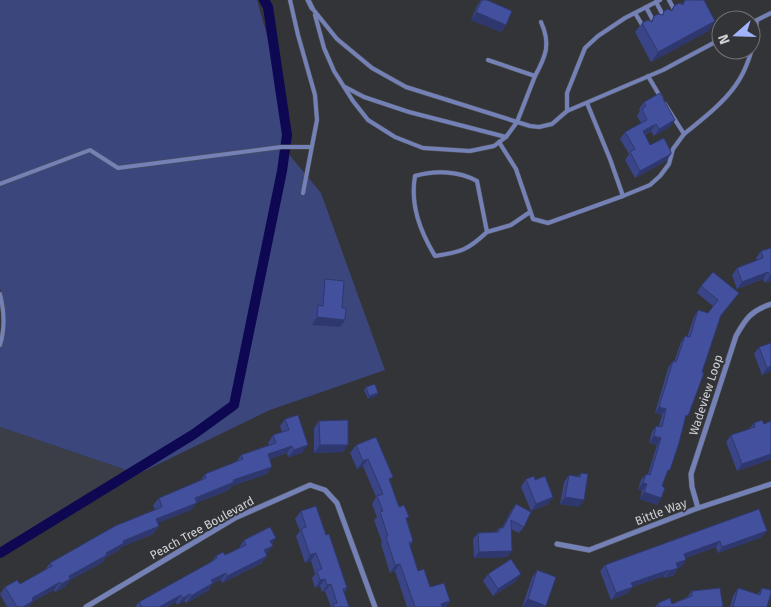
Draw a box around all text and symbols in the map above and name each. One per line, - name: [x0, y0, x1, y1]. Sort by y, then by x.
- north arrow: [711, 10, 761, 60]
- text: N: [715, 32, 734, 47]
- street label: Wadeview Loop: [686, 353, 726, 437]
- street label: Peach Tree Boulevard: [148, 494, 256, 562]
- street label: Bittle Way: [633, 496, 689, 528]

